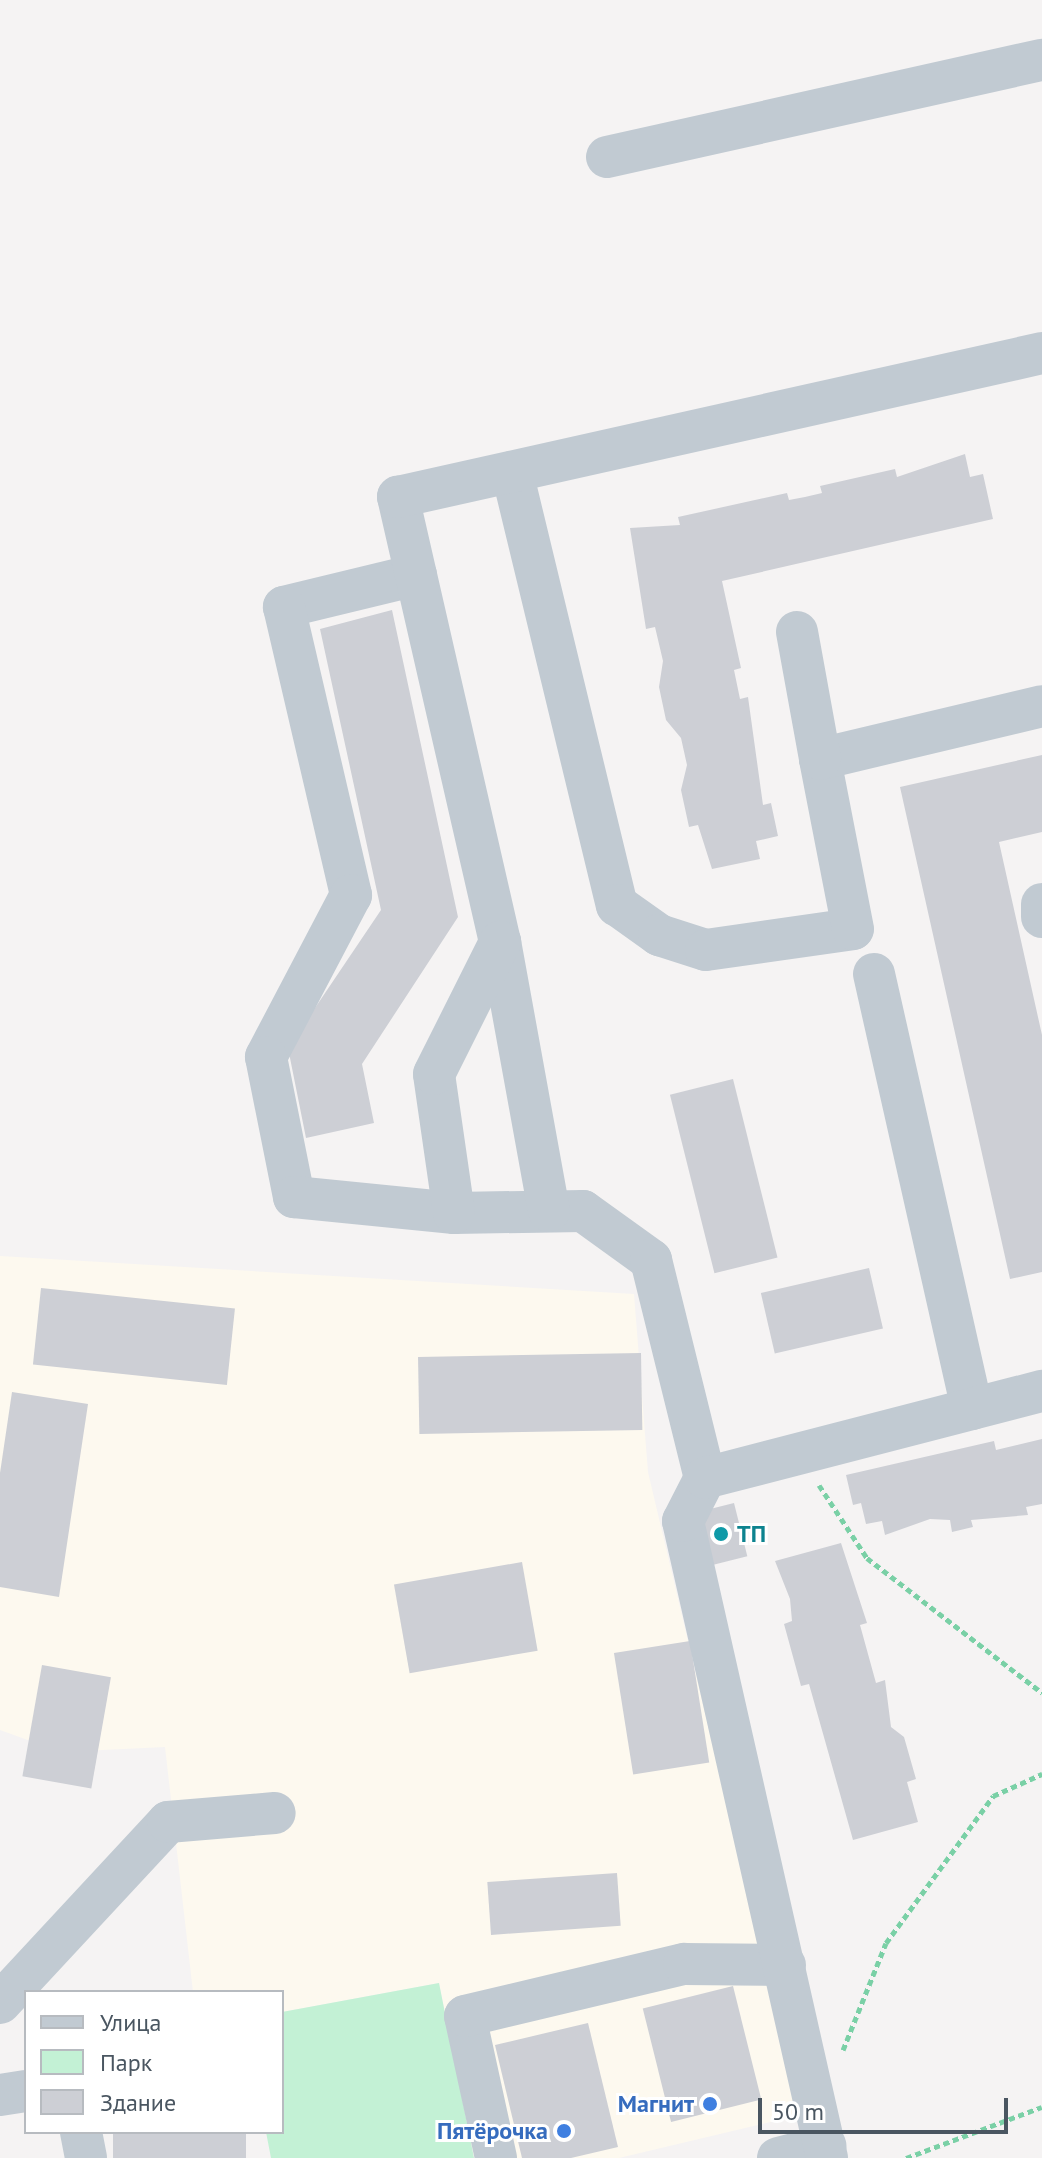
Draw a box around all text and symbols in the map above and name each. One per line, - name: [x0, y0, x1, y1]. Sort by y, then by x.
- place label: ТП: [737, 1520, 766, 1548]
- marker: ТП: [712, 1525, 730, 1543]
- legend: [24, 1990, 284, 2134]
- text: Улица: [100, 2007, 161, 2038]
- text: Парк: [100, 2047, 152, 2078]
- scale bar: [762, 2082, 1012, 2132]
- text: Здание: [100, 2087, 176, 2118]
- place label: Магнит: [618, 2090, 694, 2118]
- marker: Магнит: [701, 2095, 719, 2113]
- text: 50 m: [772, 2096, 824, 2127]
- place label: Пятёрочка: [437, 2117, 548, 2145]
- marker: Пятёрочка: [555, 2122, 573, 2140]

